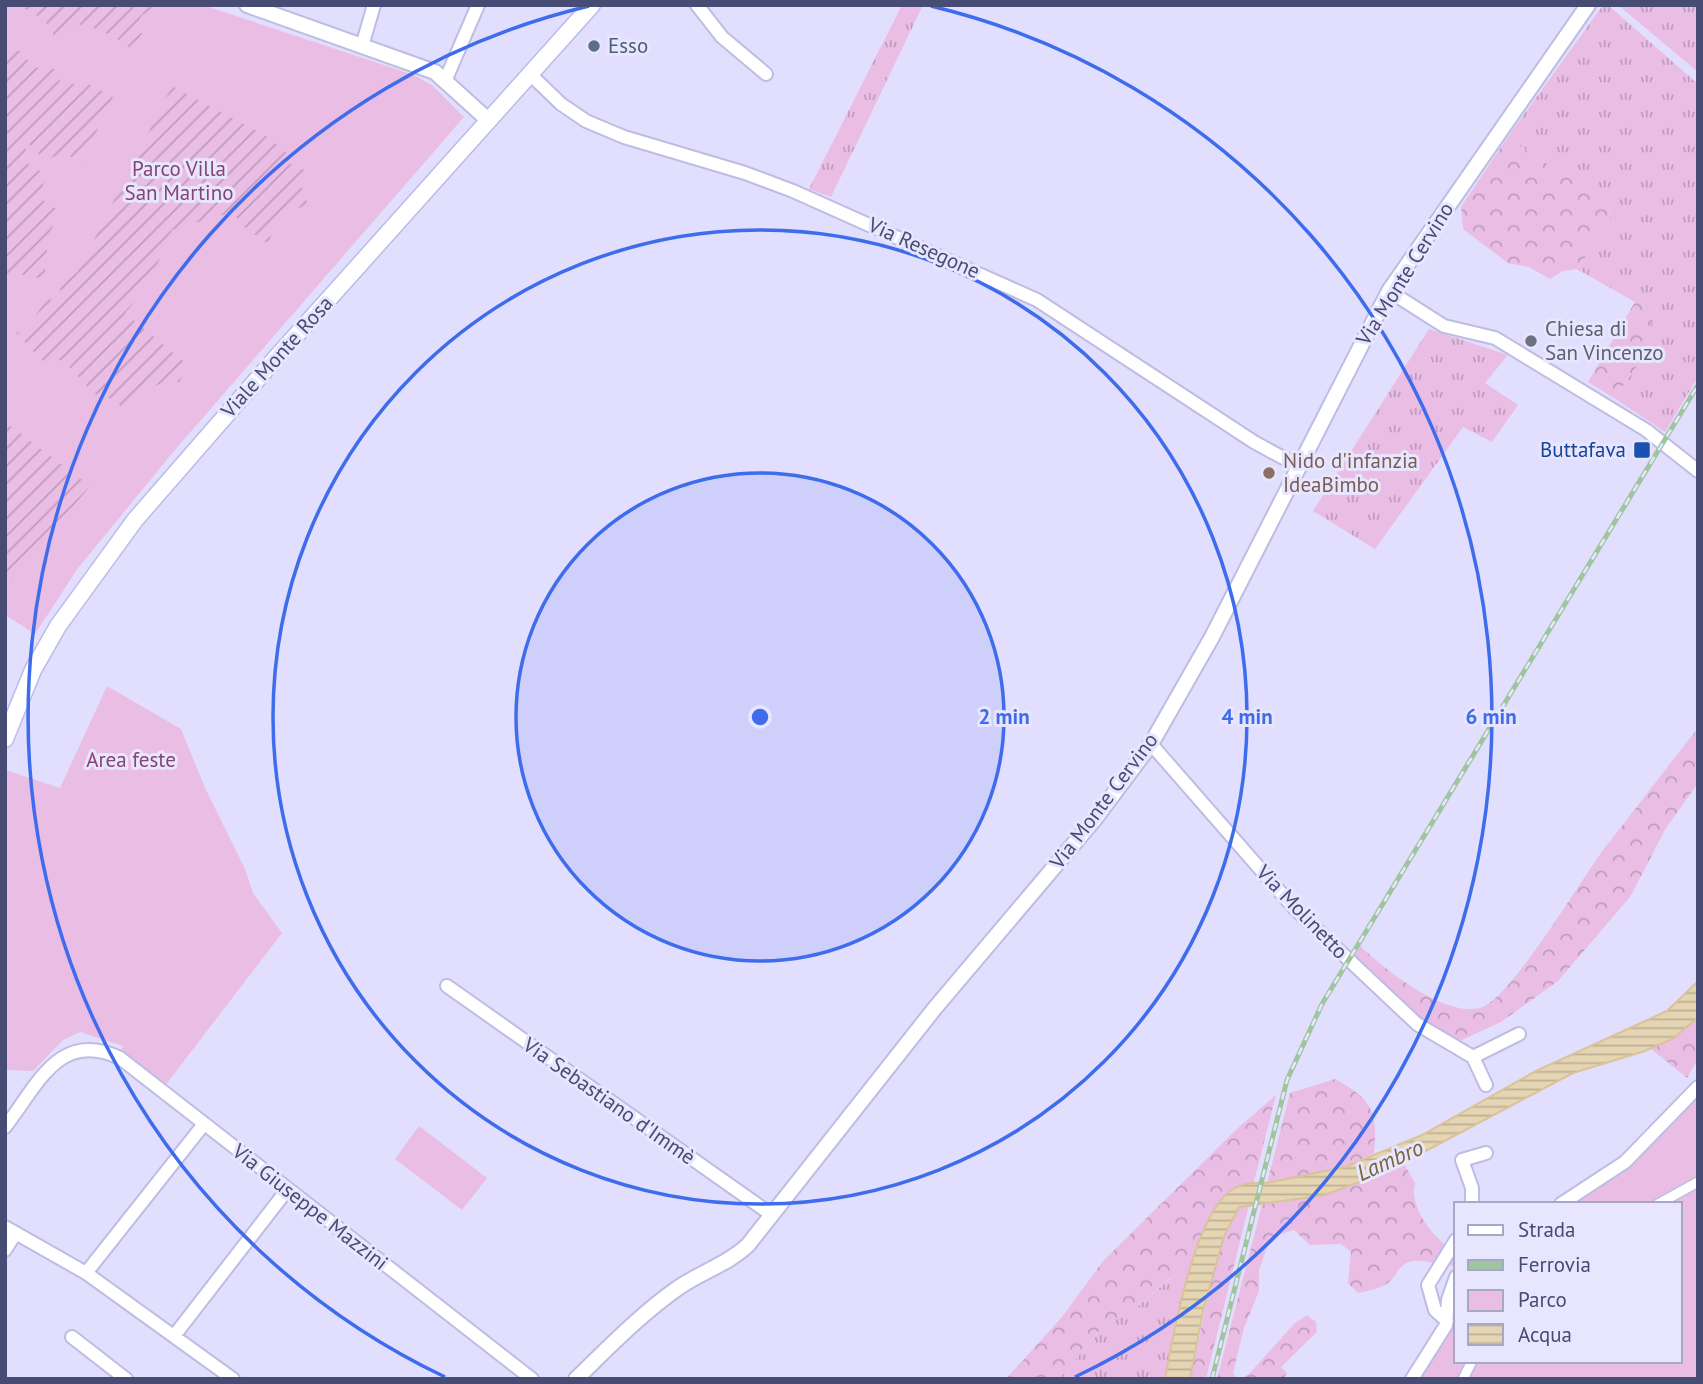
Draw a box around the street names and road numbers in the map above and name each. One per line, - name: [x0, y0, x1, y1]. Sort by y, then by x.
- street label: Via Monte Cervino: [1349, 197, 1459, 351]
- street label: Via Resegone: [863, 210, 984, 284]
- street label: Viale Monte Rosa: [214, 290, 338, 424]
- street label: Via Monte Cervino: [1043, 727, 1164, 875]
- street label: Via Molinetto: [1250, 858, 1354, 964]
- street label: Via Sebastiano d'Immè: [517, 1030, 701, 1170]
- street label: Via Giuseppe Mazzini: [226, 1137, 394, 1276]

